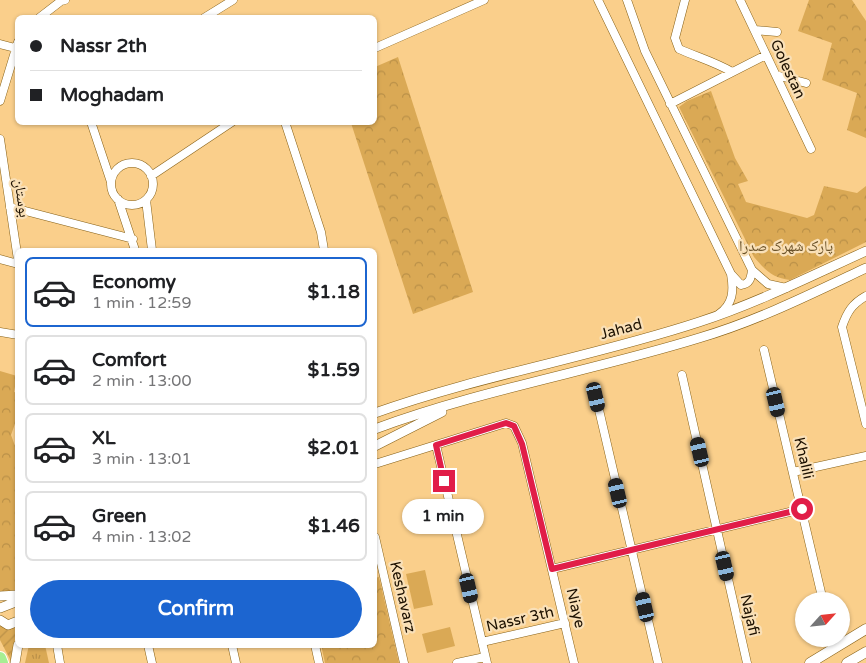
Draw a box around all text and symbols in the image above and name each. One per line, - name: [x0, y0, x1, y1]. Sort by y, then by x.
- text: Nassr 2th: [60, 35, 147, 57]
- street label: Golestan: [767, 37, 809, 101]
- text: Moghadam: [60, 84, 164, 106]
- street label: بوستان: [9, 177, 34, 219]
- park label: پارک شهرک صدرا: [739, 237, 833, 255]
- icon: car: [32, 270, 77, 315]
- text: Economy: [92, 271, 176, 293]
- text: $1.18: [308, 281, 360, 303]
- text: 1 min · 12:59: [92, 293, 191, 313]
- street label: Jahad: [598, 315, 644, 343]
- icon: car: [32, 348, 77, 393]
- text: Comfort: [92, 349, 166, 371]
- text: $1.59: [308, 359, 360, 381]
- text: 2 min · 13:00: [92, 371, 191, 391]
- car: [585, 381, 606, 413]
- car: [765, 386, 786, 418]
- icon: car: [32, 426, 77, 471]
- text: XL: [92, 427, 116, 449]
- street label: Khalili: [790, 435, 818, 481]
- car: [689, 436, 710, 468]
- text: $2.01: [308, 437, 360, 459]
- text: 3 min · 13:01: [92, 449, 191, 469]
- route end: [433, 470, 455, 492]
- car: [607, 477, 628, 509]
- callout: 1 min: [403, 498, 485, 534]
- route start: [791, 498, 813, 520]
- icon: car: [32, 504, 77, 549]
- text: Green: [92, 505, 146, 527]
- text: 1 min: [422, 506, 464, 526]
- text: $1.46: [308, 515, 360, 537]
- text: 4 min · 13:02: [92, 527, 191, 547]
- car: [714, 550, 735, 582]
- street label: Keshavarz: [386, 560, 420, 634]
- car: [458, 572, 479, 604]
- button: Confirm: [30, 580, 362, 638]
- street label: Niaye: [563, 586, 589, 630]
- car: [634, 591, 655, 623]
- street label: Najafi: [736, 592, 764, 638]
- north arrow: [795, 592, 850, 648]
- map controls: [795, 592, 850, 647]
- street label: Nassr 3th: [484, 602, 556, 636]

